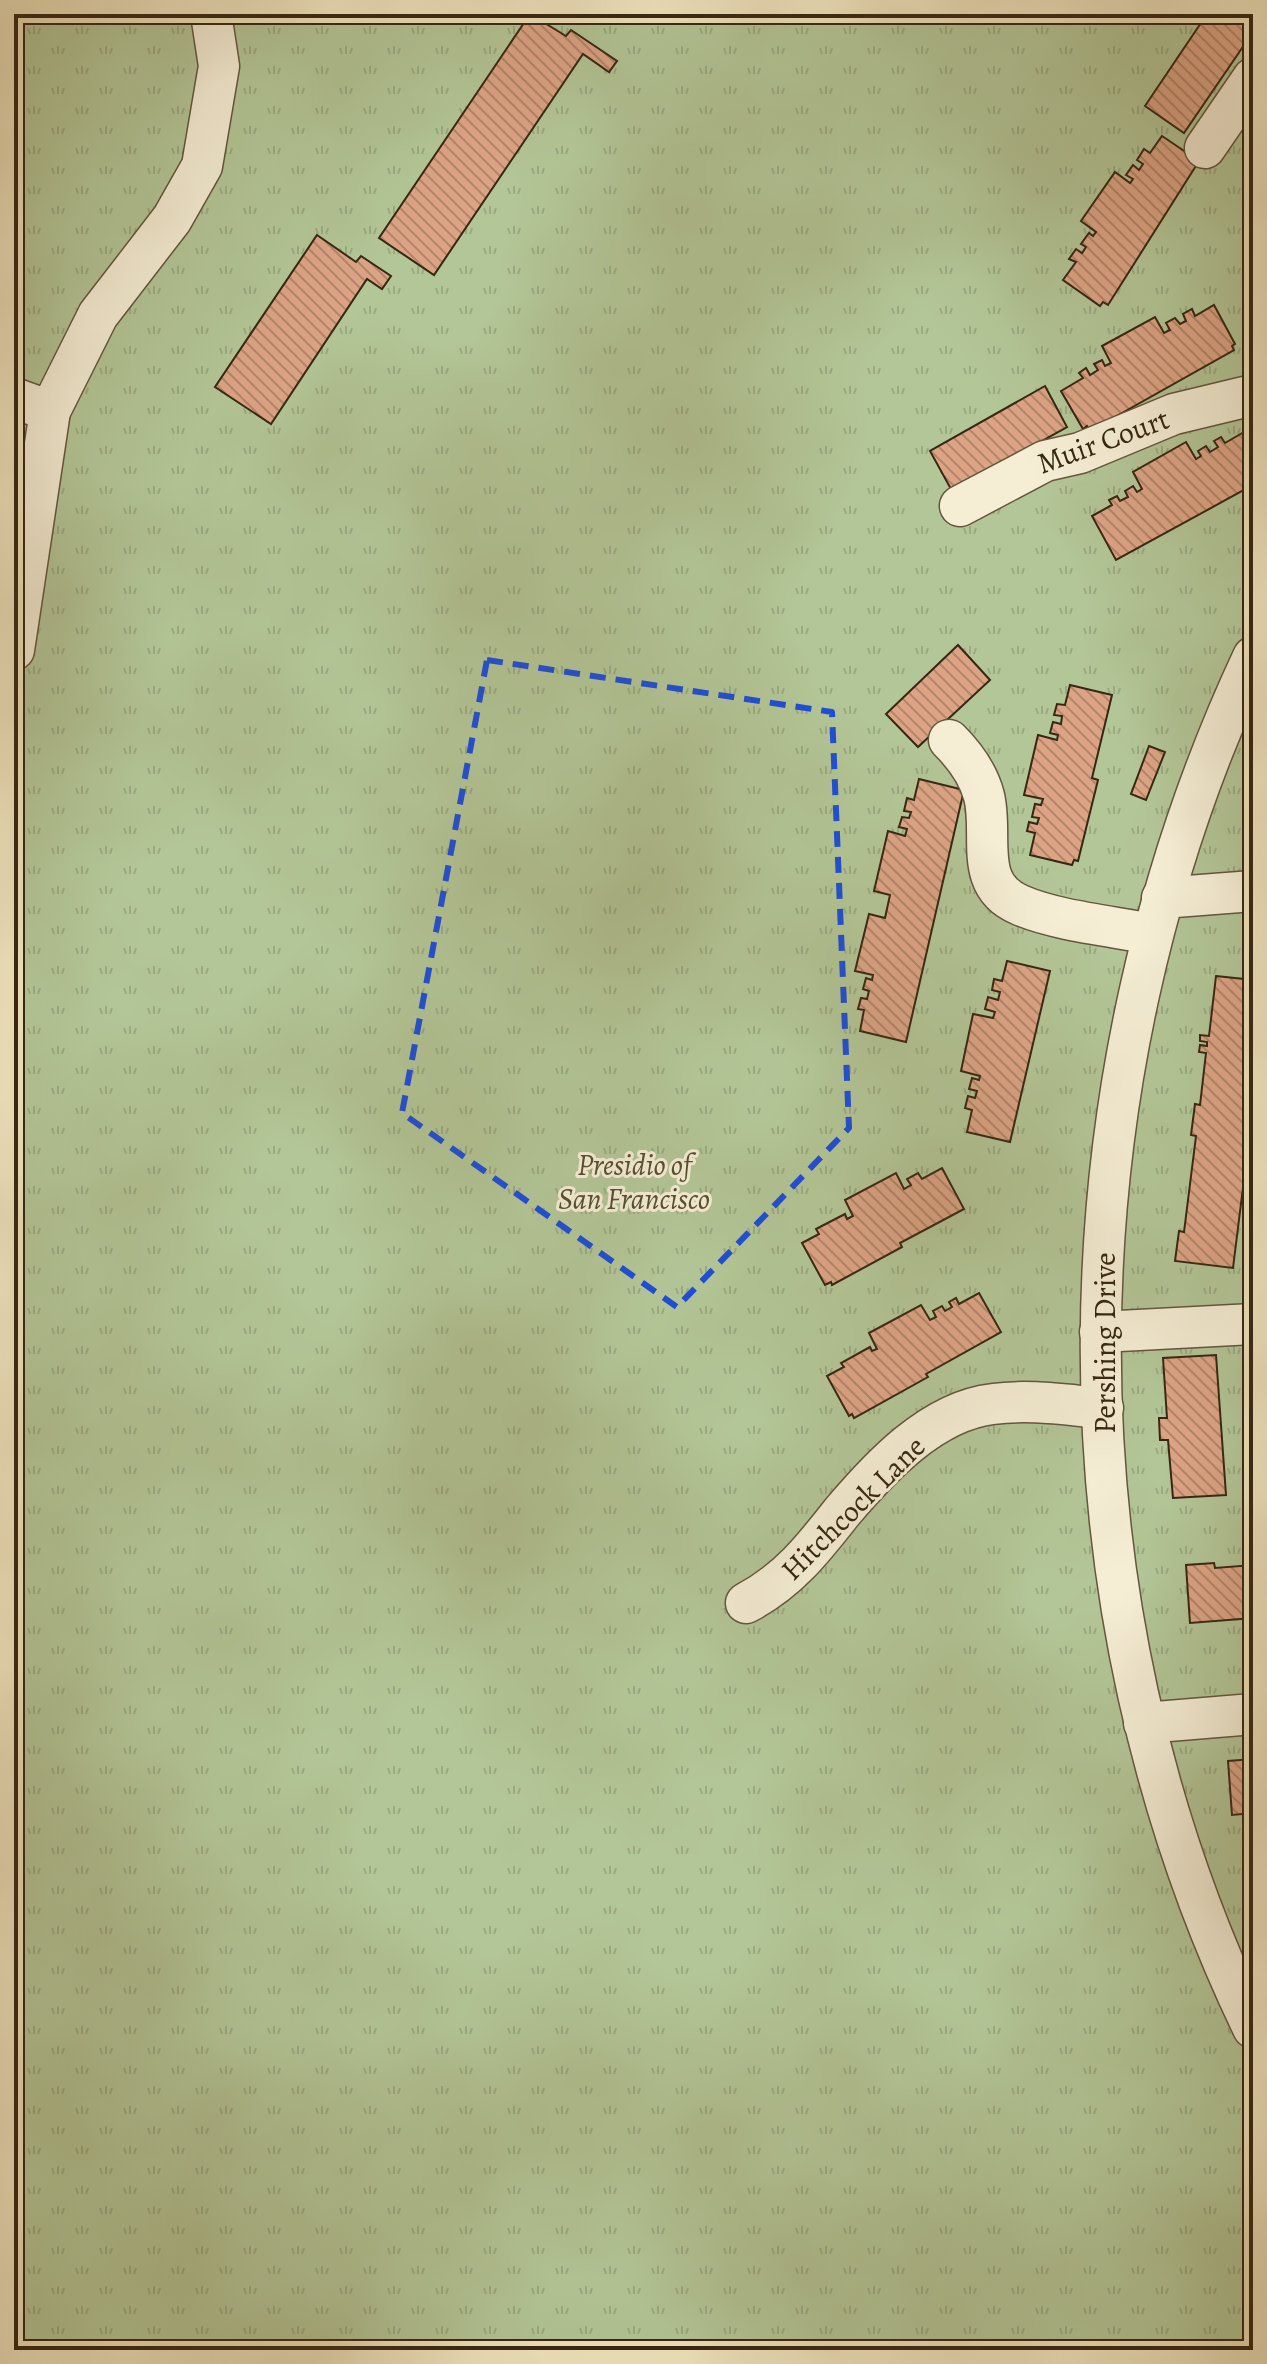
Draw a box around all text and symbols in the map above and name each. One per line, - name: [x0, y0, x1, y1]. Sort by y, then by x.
- street label: Muir Court: [1031, 399, 1175, 483]
- park label: Presidio of San Francisco: [558, 1145, 710, 1219]
- street label: Pershing Drive: [1085, 1252, 1125, 1434]
- street label: Hitchcock Lane: [772, 1427, 934, 1589]

